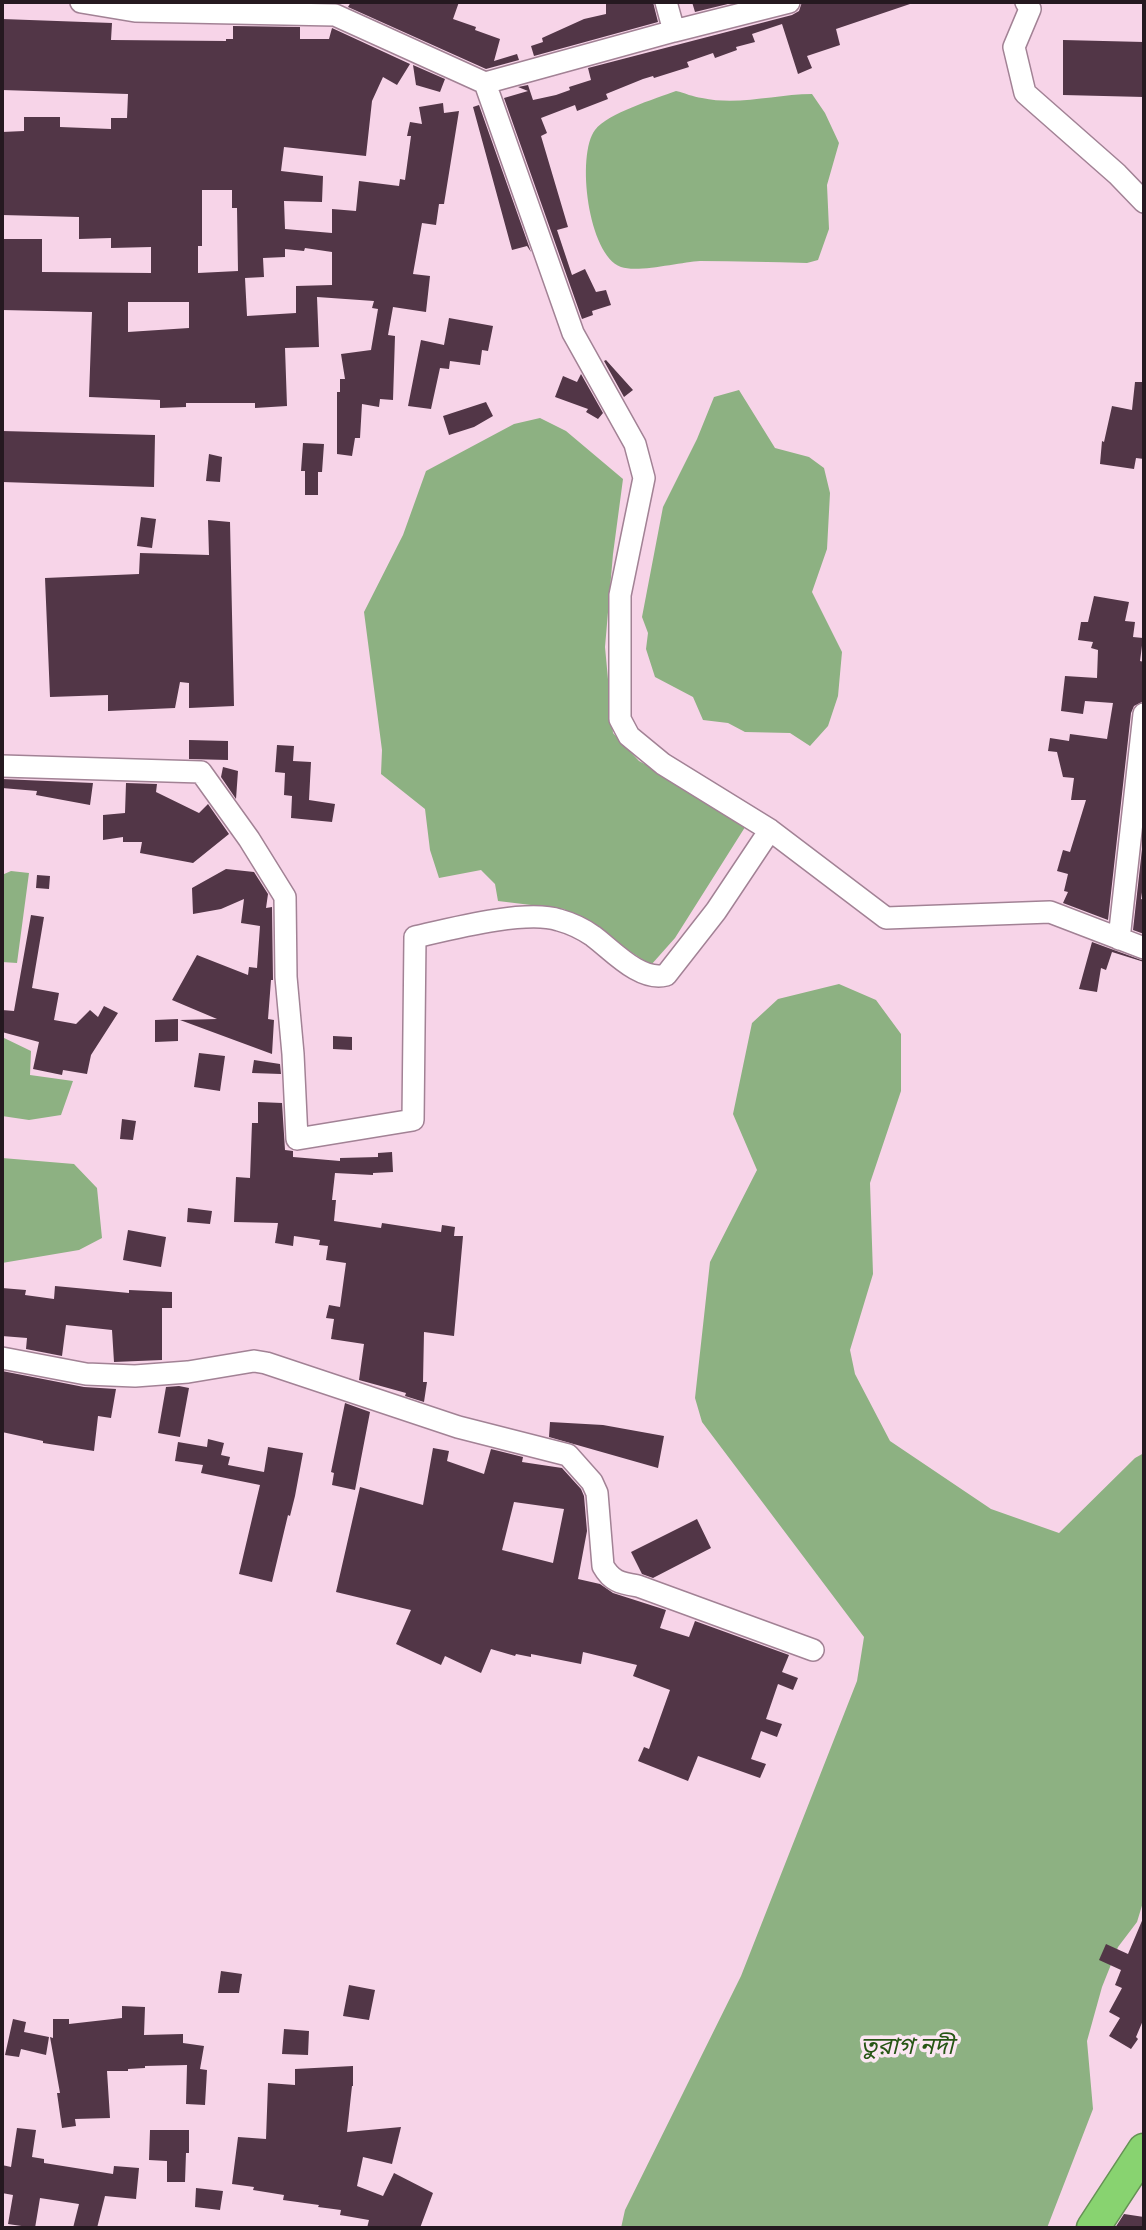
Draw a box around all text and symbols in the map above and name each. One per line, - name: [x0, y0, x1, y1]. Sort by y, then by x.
- water label: তুরাগ নদী: [860, 2034, 954, 2062]

